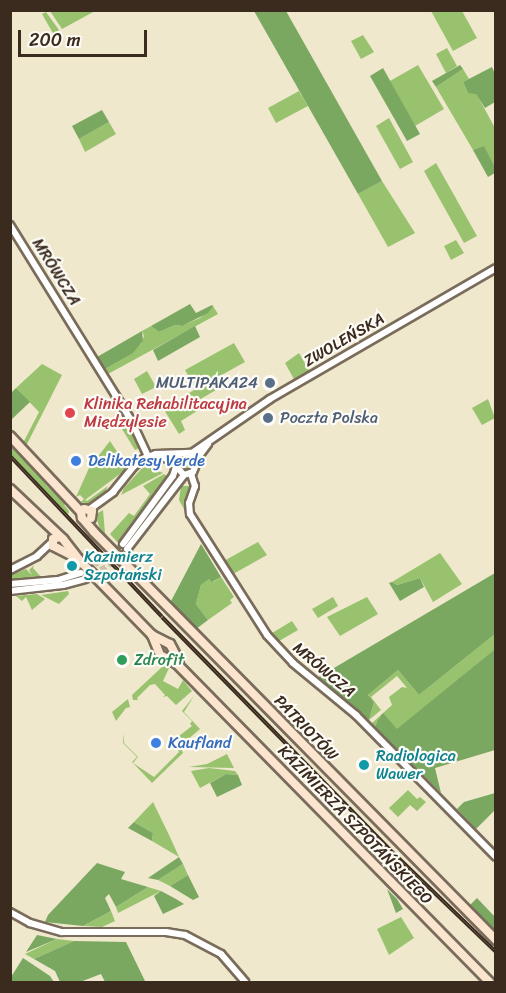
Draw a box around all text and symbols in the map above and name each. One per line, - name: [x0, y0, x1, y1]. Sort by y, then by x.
- scale bar: [21, 18, 150, 56]
- text: 200 m: [29, 24, 81, 56]
- street label: MRÓWCZA: [28, 235, 84, 309]
- street label: ZWOLEŃSKA: [300, 309, 388, 371]
- place label: MULTIPAKA24: [156, 373, 258, 393]
- marker: MULTIPAKA24: [263, 376, 277, 390]
- place label: Klinika Rehabilitacyjna Międzylesie: [84, 394, 247, 432]
- marker: Klinika Rehabilitacyjna Międzylesie: [61, 404, 79, 422]
- place label: Poczta Polska: [280, 408, 378, 428]
- marker: Poczta Polska: [261, 411, 275, 425]
- place label: Delikatesy Verde: [88, 451, 205, 471]
- marker: Delikatesy Verde: [69, 454, 83, 468]
- place label: Kazimierz Szpotański: [84, 547, 162, 585]
- marker: Kazimierz Szpotański: [65, 559, 79, 573]
- street label: MRÓWCZA: [289, 638, 359, 702]
- place label: Zdrofit: [134, 650, 184, 670]
- marker: Zdrofit: [115, 653, 129, 667]
- street label: PATRIOTÓW: [270, 691, 342, 765]
- place label: Kaufland: [168, 733, 231, 753]
- marker: Kaufland: [149, 736, 163, 750]
- street label: KAZIMIERZA SZPOTAŃSKIEGO: [273, 741, 437, 909]
- place label: Radiologica Wawer: [376, 746, 456, 784]
- marker: Radiologica Wawer: [357, 758, 371, 772]

